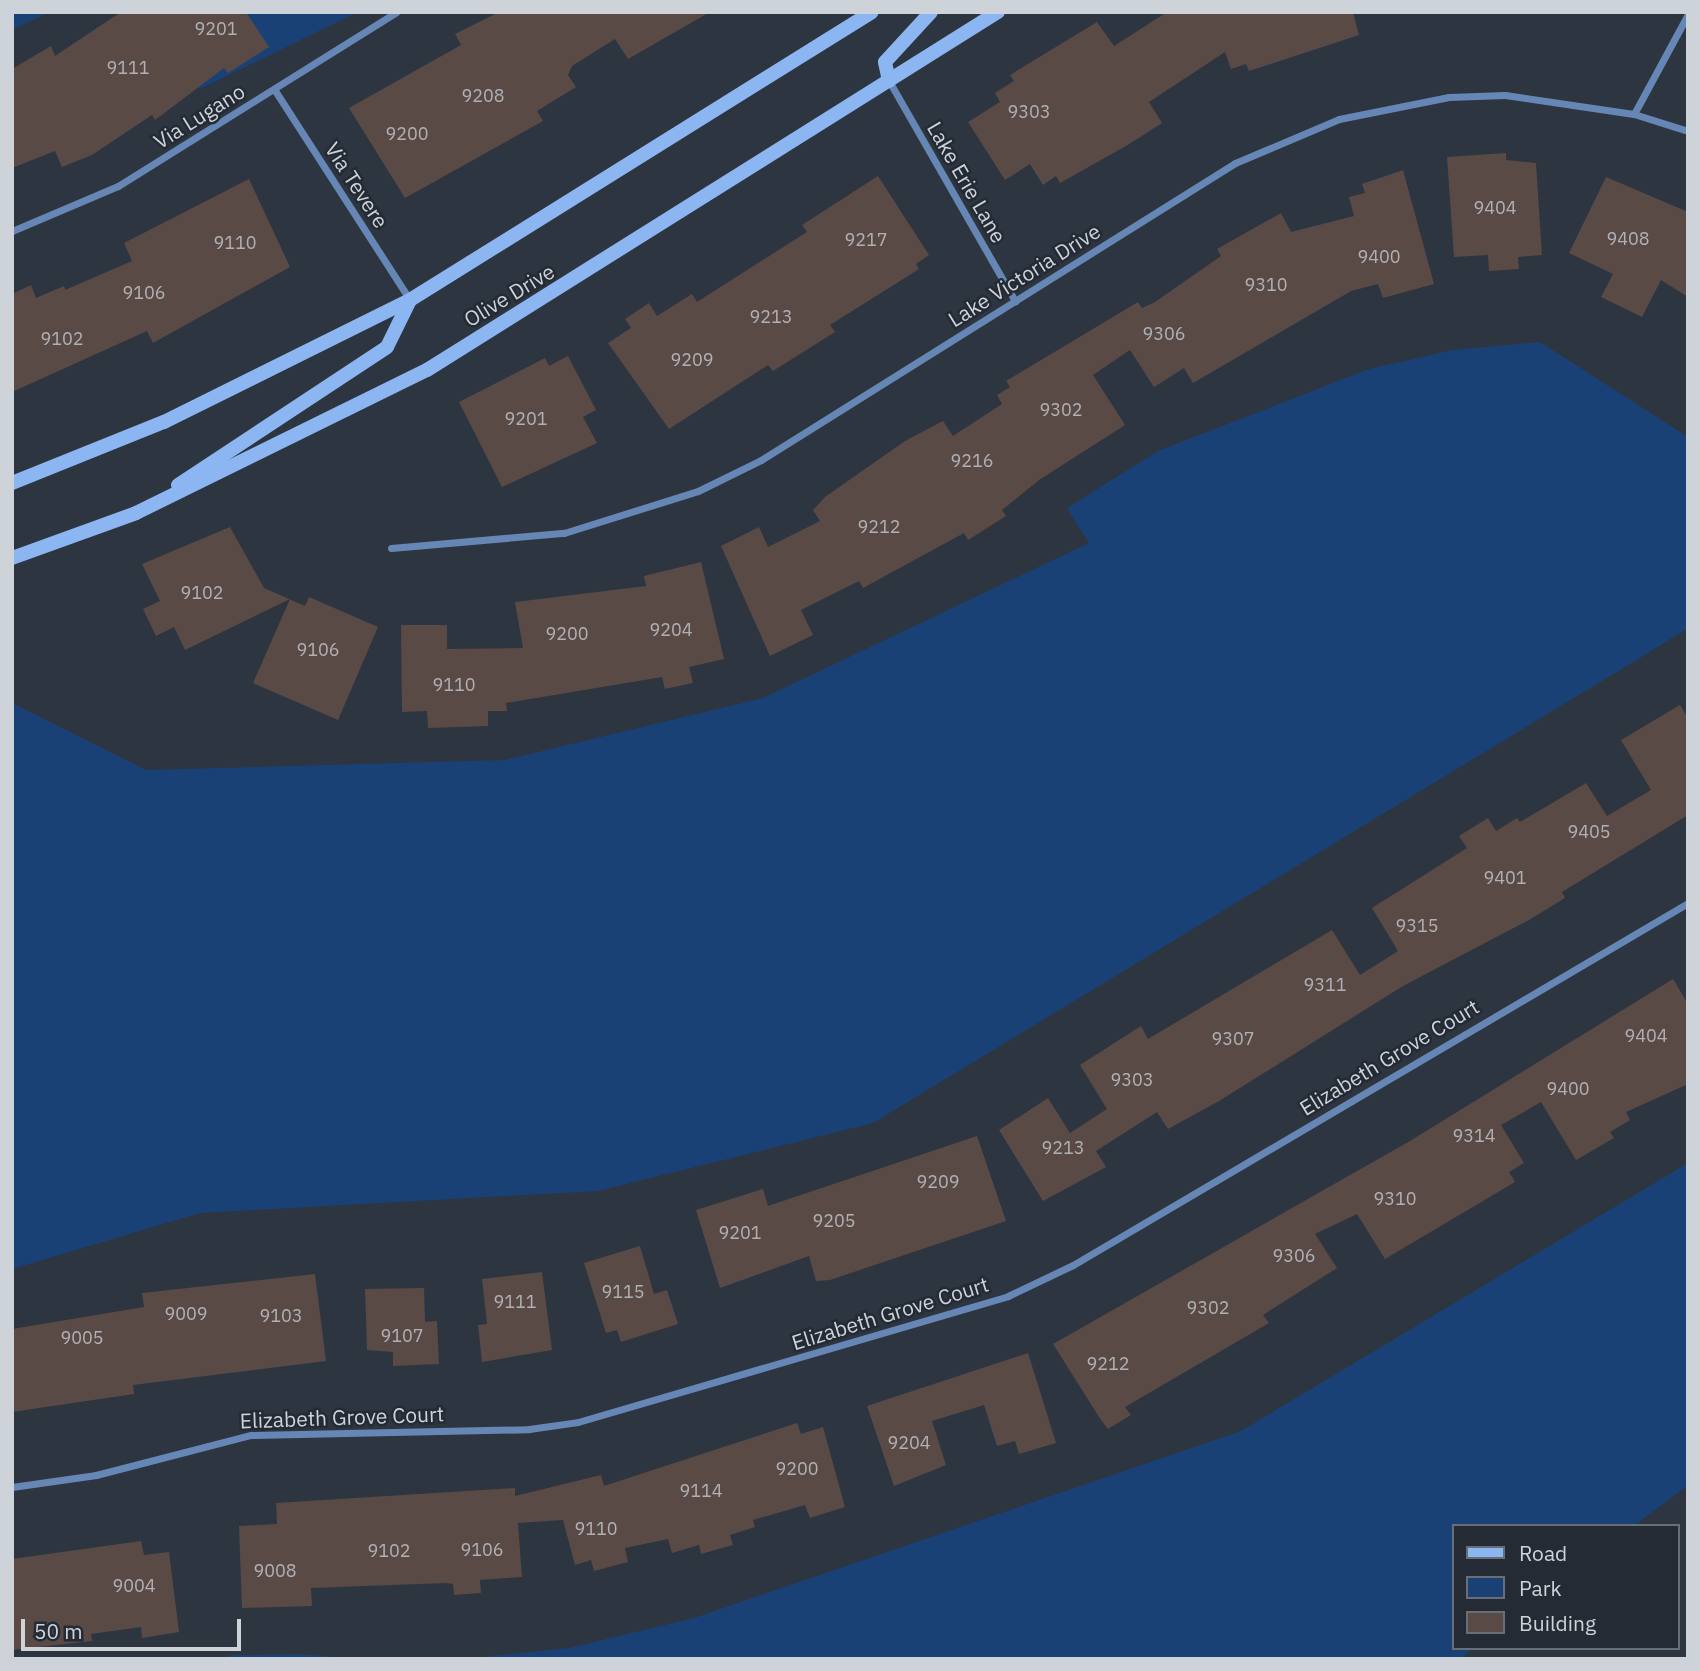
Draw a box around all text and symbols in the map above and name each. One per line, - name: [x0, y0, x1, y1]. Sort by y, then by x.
- house number: 9201: [194, 18, 238, 40]
- house number: 9111: [106, 57, 150, 79]
- street label: Via Lugano: [149, 78, 249, 154]
- house number: 9208: [461, 85, 505, 107]
- house number: 9303: [1007, 101, 1051, 123]
- street label: Lake Erie Lane: [922, 117, 1012, 247]
- house number: 9200: [385, 123, 429, 145]
- street label: Via Tevere: [320, 137, 394, 233]
- house number: 9404: [1473, 197, 1517, 219]
- street label: Lake Victoria Drive: [943, 218, 1105, 332]
- house number: 9408: [1606, 228, 1650, 250]
- house number: 9217: [844, 229, 888, 251]
- house number: 9110: [213, 232, 257, 254]
- house number: 9400: [1357, 246, 1401, 268]
- street label: Olive Drive: [459, 258, 559, 332]
- house number: 9310: [1244, 274, 1288, 296]
- house number: 9106: [122, 282, 166, 304]
- house number: 9213: [749, 306, 793, 328]
- house number: 9306: [1142, 323, 1186, 345]
- house number: 9102: [40, 328, 84, 350]
- house number: 9209: [670, 349, 714, 371]
- house number: 9302: [1039, 399, 1083, 421]
- house number: 9201: [504, 408, 548, 430]
- house number: 9216: [950, 450, 994, 472]
- house number: 9212: [857, 516, 901, 538]
- house number: 9102: [180, 582, 224, 604]
- house number: 9204: [649, 619, 693, 641]
- house number: 9200: [545, 623, 589, 645]
- house number: 9106: [296, 639, 340, 661]
- house number: 9110: [432, 674, 476, 696]
- house number: 9405: [1567, 821, 1611, 843]
- house number: 9401: [1483, 867, 1527, 889]
- house number: 9315: [1395, 915, 1439, 937]
- house number: 9311: [1303, 974, 1347, 996]
- street label: Elizabeth Grove Court: [1295, 994, 1483, 1120]
- house number: 9404: [1624, 1025, 1668, 1047]
- house number: 9307: [1211, 1028, 1255, 1050]
- house number: 9303: [1110, 1069, 1154, 1091]
- house number: 9400: [1546, 1078, 1590, 1100]
- house number: 9314: [1452, 1125, 1496, 1147]
- house number: 9213: [1041, 1137, 1085, 1159]
- house number: 9209: [916, 1171, 960, 1193]
- house number: 9310: [1373, 1188, 1417, 1210]
- house number: 9205: [812, 1210, 856, 1232]
- house number: 9201: [718, 1222, 762, 1244]
- house number: 9306: [1272, 1245, 1316, 1267]
- street label: Elizabeth Grove Court: [789, 1271, 991, 1355]
- house number: 9115: [601, 1281, 645, 1303]
- house number: 9111: [493, 1291, 537, 1313]
- house number: 9302: [1186, 1297, 1230, 1319]
- house number: 9009: [164, 1303, 208, 1325]
- house number: 9103: [259, 1305, 303, 1327]
- house number: 9107: [380, 1325, 424, 1347]
- house number: 9005: [60, 1327, 104, 1349]
- house number: 9212: [1086, 1353, 1130, 1375]
- street label: Elizabeth Grove Court: [239, 1401, 445, 1433]
- house number: 9204: [887, 1432, 931, 1454]
- house number: 9200: [775, 1458, 819, 1480]
- house number: 9114: [679, 1480, 723, 1502]
- house number: 9110: [574, 1518, 618, 1540]
- legend: [1452, 1524, 1679, 1650]
- house number: 9106: [460, 1539, 504, 1561]
- text: Road: [1519, 1539, 1567, 1567]
- house number: 9102: [367, 1540, 411, 1562]
- house number: 9008: [253, 1560, 297, 1582]
- text: Park: [1519, 1574, 1562, 1602]
- house number: 9004: [112, 1575, 156, 1597]
- scale bar: [24, 1604, 245, 1648]
- text: Building: [1519, 1609, 1596, 1637]
- text: 50 m: [34, 1617, 83, 1645]

